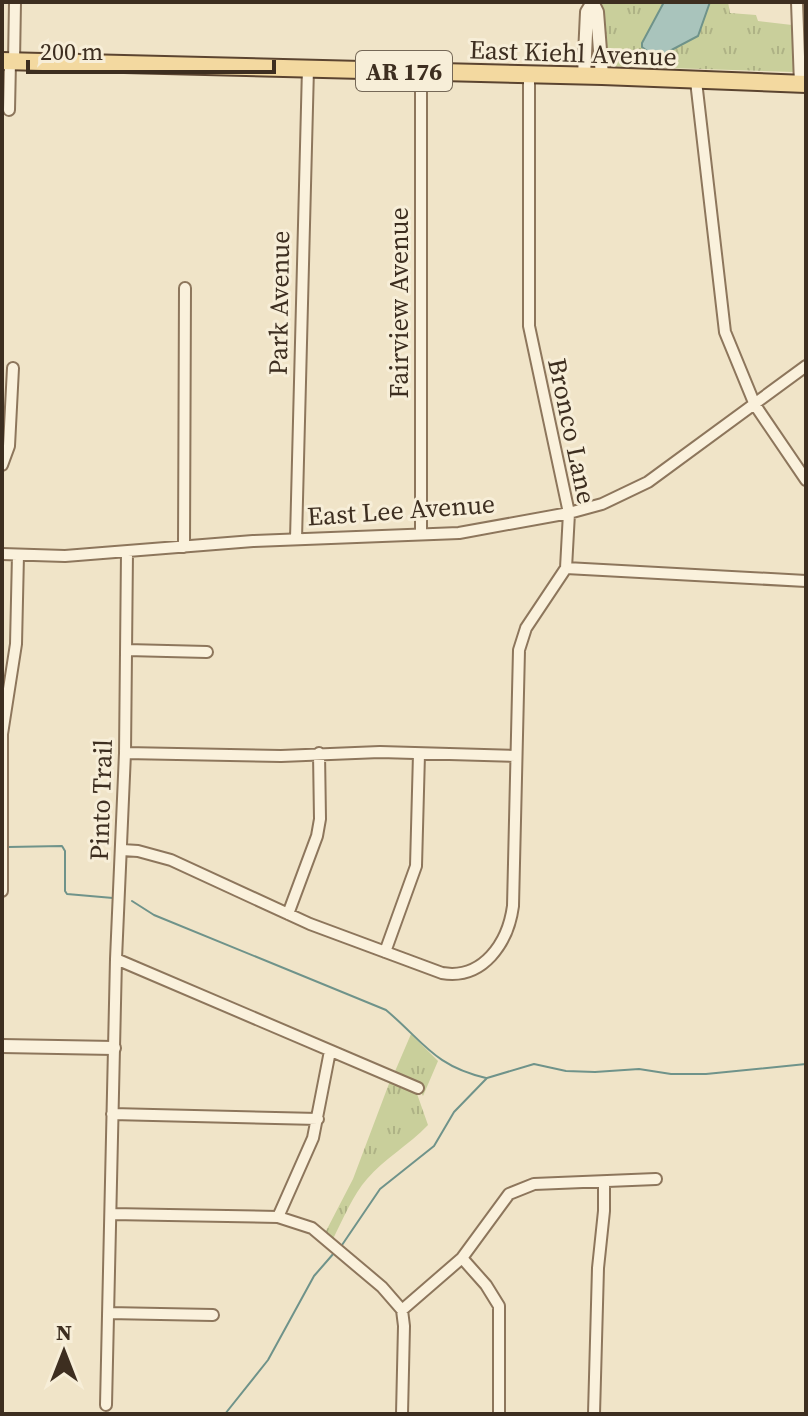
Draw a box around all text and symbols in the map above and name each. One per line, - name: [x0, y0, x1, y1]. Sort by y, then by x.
- scale bar: [28, 24, 274, 74]
- street label: East Kiehl Avenue: [469, 31, 677, 75]
- text: 200 m: [40, 35, 103, 68]
- road number: AR 176: [356, 51, 452, 91]
- street label: Fairview Avenue: [381, 207, 417, 399]
- street label: Park Avenue: [260, 230, 298, 376]
- street label: Bronco Lane: [539, 355, 605, 507]
- street label: East Lee Avenue: [306, 485, 496, 535]
- street label: Pinto Trail: [81, 738, 121, 861]
- north arrow: [24, 1312, 104, 1392]
- text: N: [56, 1317, 72, 1347]

